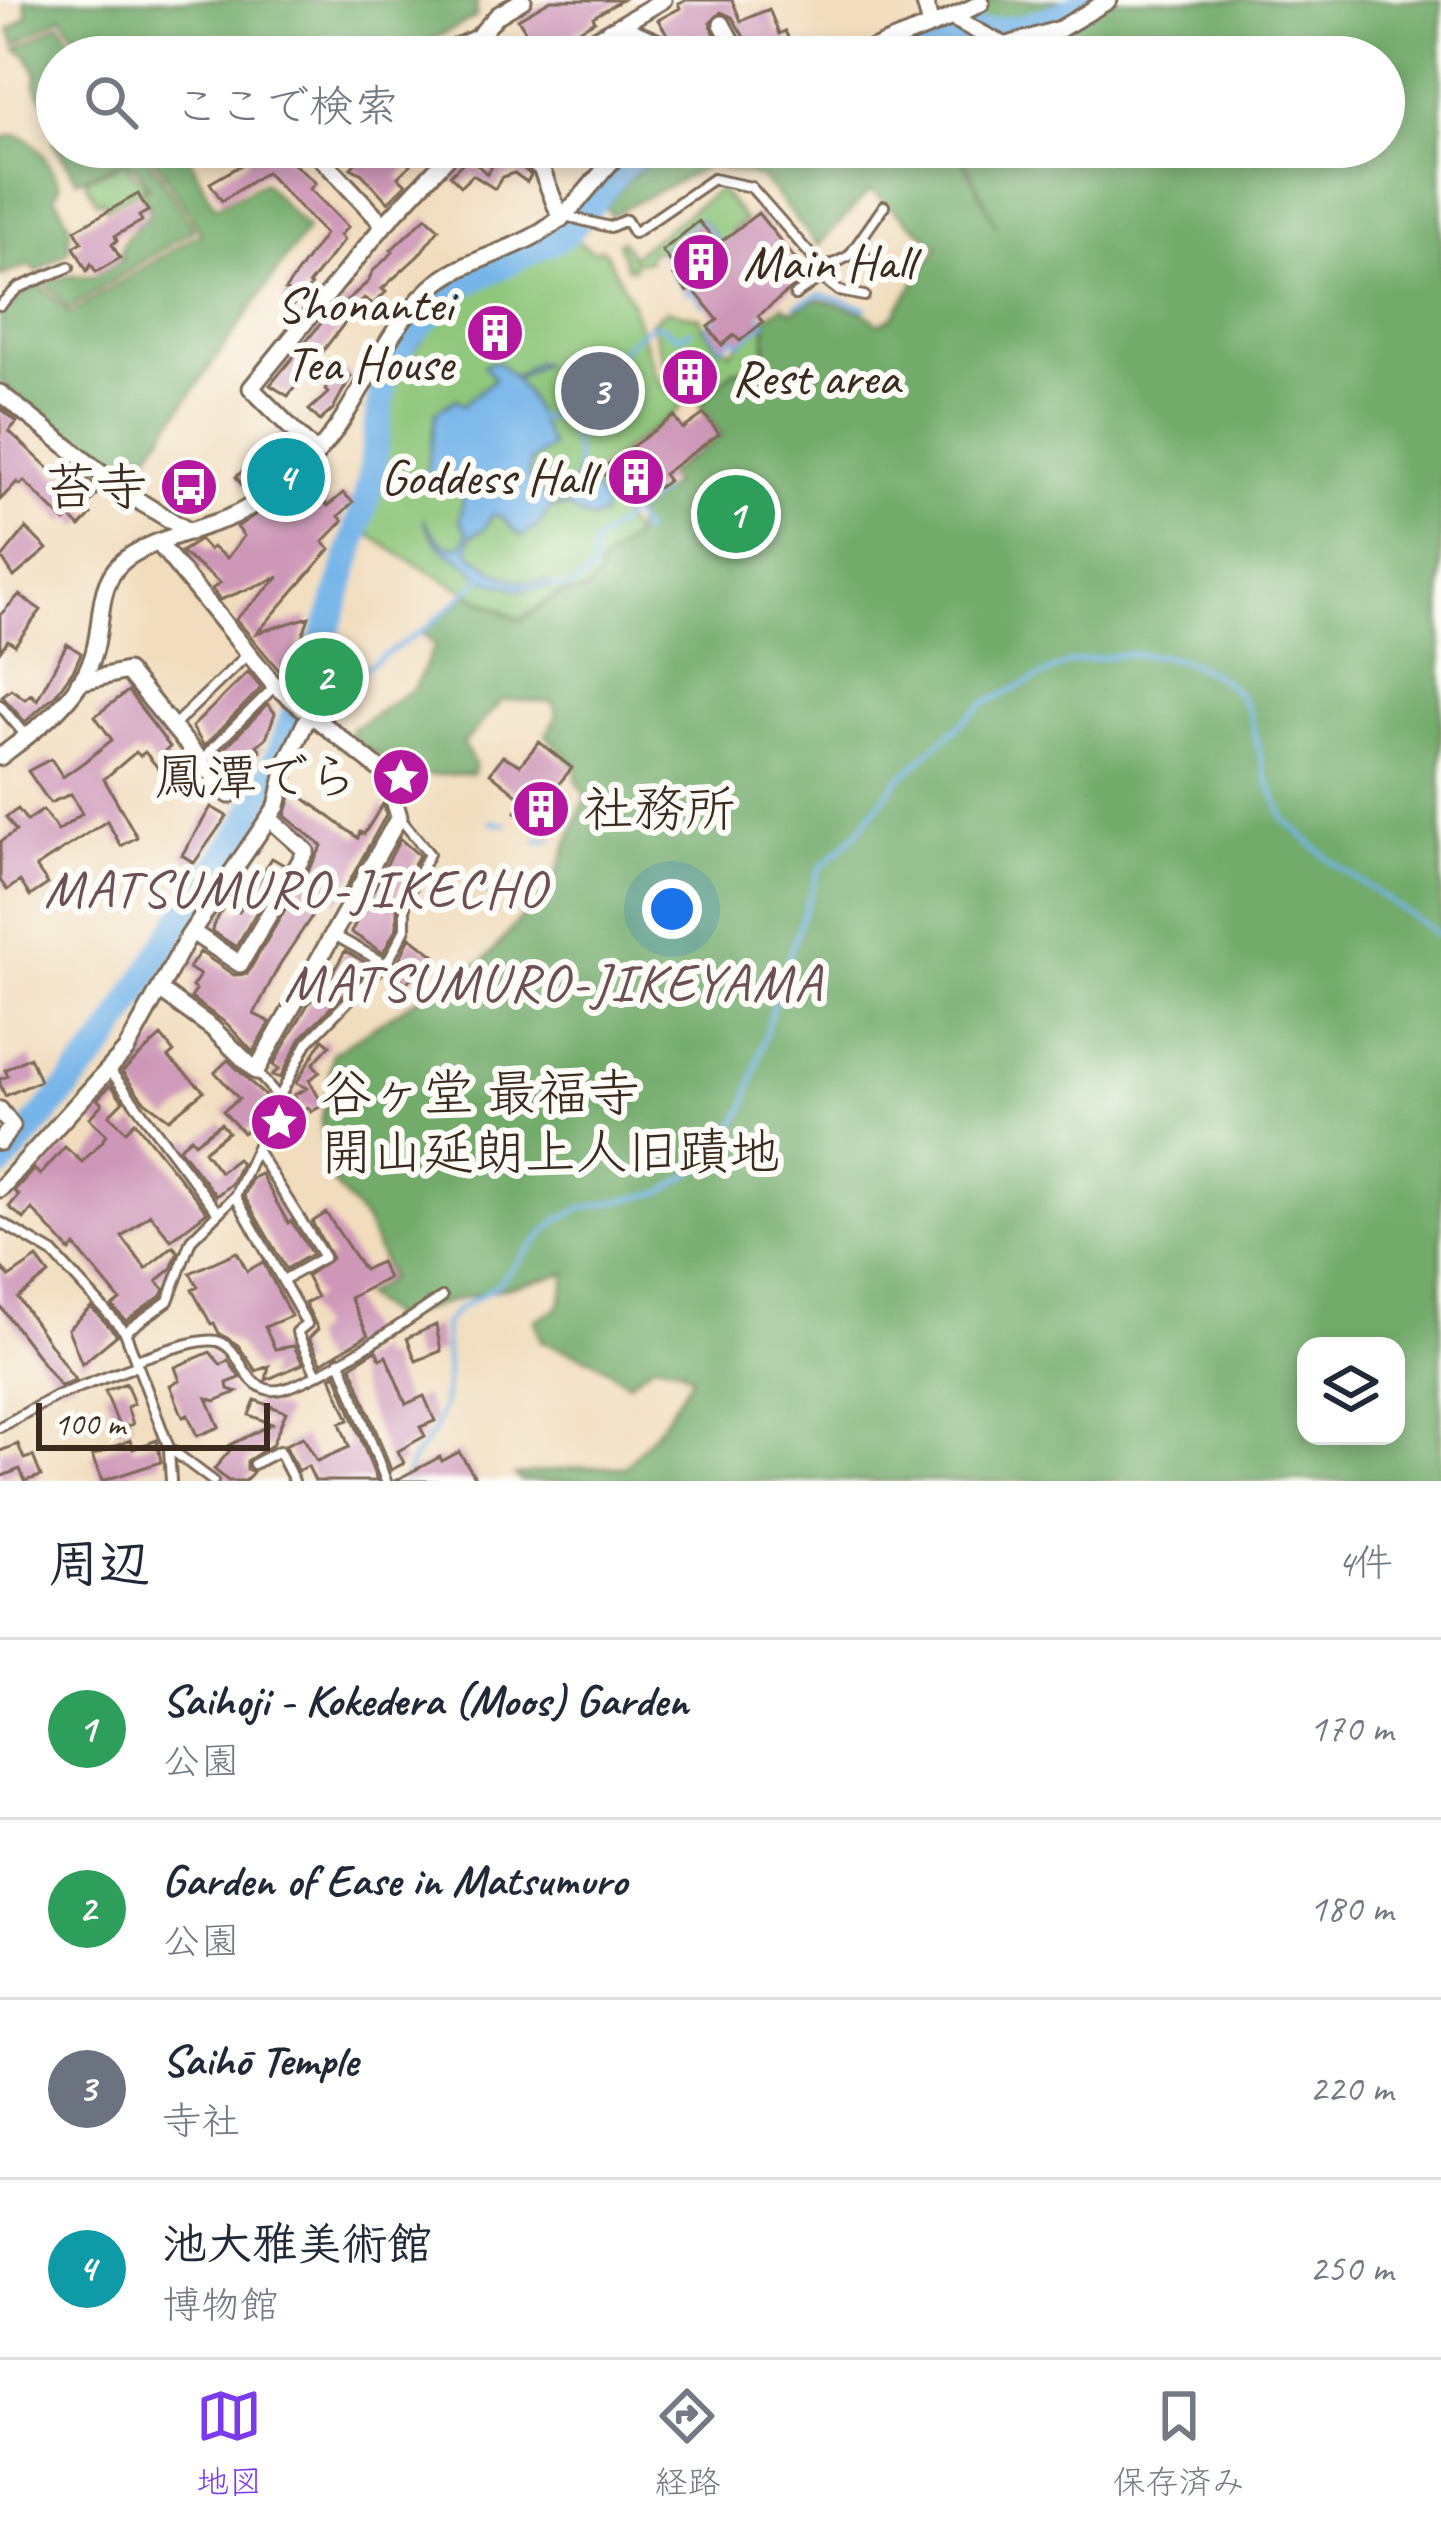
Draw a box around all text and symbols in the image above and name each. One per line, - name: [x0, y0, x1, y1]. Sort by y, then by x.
- search box: [36, 36, 1405, 168]
- icon: search: [78, 69, 144, 135]
- text: ここで検索: [174, 78, 399, 135]
- place label: Main Hall: [743, 230, 922, 294]
- building icon: Main Hall: [670, 231, 732, 293]
- place label: Shonantei Tea House: [276, 272, 458, 395]
- building icon: Shonantei Tea House: [464, 302, 526, 364]
- place label: Rest area: [732, 345, 903, 409]
- pin: 3: [561, 346, 639, 436]
- building icon: Rest area: [659, 346, 721, 408]
- pin: 4: [247, 432, 325, 522]
- place label: Goddess Hall: [381, 445, 602, 509]
- building icon: Goddess Hall: [605, 446, 667, 508]
- place label: 苔寺: [45, 455, 147, 519]
- bus stop icon: 苔寺: [158, 456, 220, 518]
- pin: 1: [697, 469, 775, 559]
- pin: 2: [285, 632, 363, 722]
- place label: 鳳潭でら: [155, 745, 359, 809]
- place icon: 鳳潭でら: [370, 746, 432, 808]
- place label: 社務所: [583, 777, 736, 841]
- building icon: 社務所: [510, 778, 572, 840]
- district label: MATSUMURO-JIKECHO: [44, 854, 550, 922]
- your location: [642, 879, 702, 939]
- district label: MATSUMURO-JIKEYAMA: [284, 948, 824, 1016]
- place label: 谷ヶ堂 最福寺 開山延朗上人旧蹟地: [321, 1061, 780, 1184]
- place icon: 谷ヶ堂 最福寺 開山延朗上人旧蹟地: [248, 1091, 310, 1153]
- map controls: [1297, 1337, 1405, 1445]
- button: layers: [1297, 1337, 1405, 1445]
- scale bar: [36, 1397, 270, 1450]
- text: 100 m: [54, 1403, 125, 1445]
- text: 周辺: [48, 1532, 150, 1596]
- text: 4件: [1336, 1539, 1393, 1588]
- text: Saihoji - Kokedera (Moos) Garden: [162, 1672, 688, 1729]
- text: 1: [78, 1704, 96, 1753]
- text: 170 m: [1309, 1704, 1393, 1753]
- text: 公園: [162, 1737, 240, 1786]
- text: Garden of Ease in Matsumuro: [162, 1852, 627, 1909]
- text: 2: [78, 1884, 96, 1933]
- text: 180 m: [1309, 1884, 1393, 1933]
- text: 公園: [162, 1917, 240, 1966]
- text: Saihō Temple: [162, 2032, 358, 2089]
- text: 3: [78, 2064, 96, 2113]
- text: 220 m: [1309, 2064, 1393, 2113]
- text: 寺社: [162, 2097, 240, 2146]
- text: 池大雅美術館: [162, 2216, 432, 2273]
- text: 4: [78, 2244, 96, 2293]
- text: 250 m: [1309, 2244, 1393, 2293]
- text: 博物館: [162, 2281, 279, 2330]
- tab: 地図: [196, 2383, 262, 2503]
- tab: 経路: [654, 2383, 720, 2503]
- tab: 保存済み: [1113, 2383, 1245, 2503]

